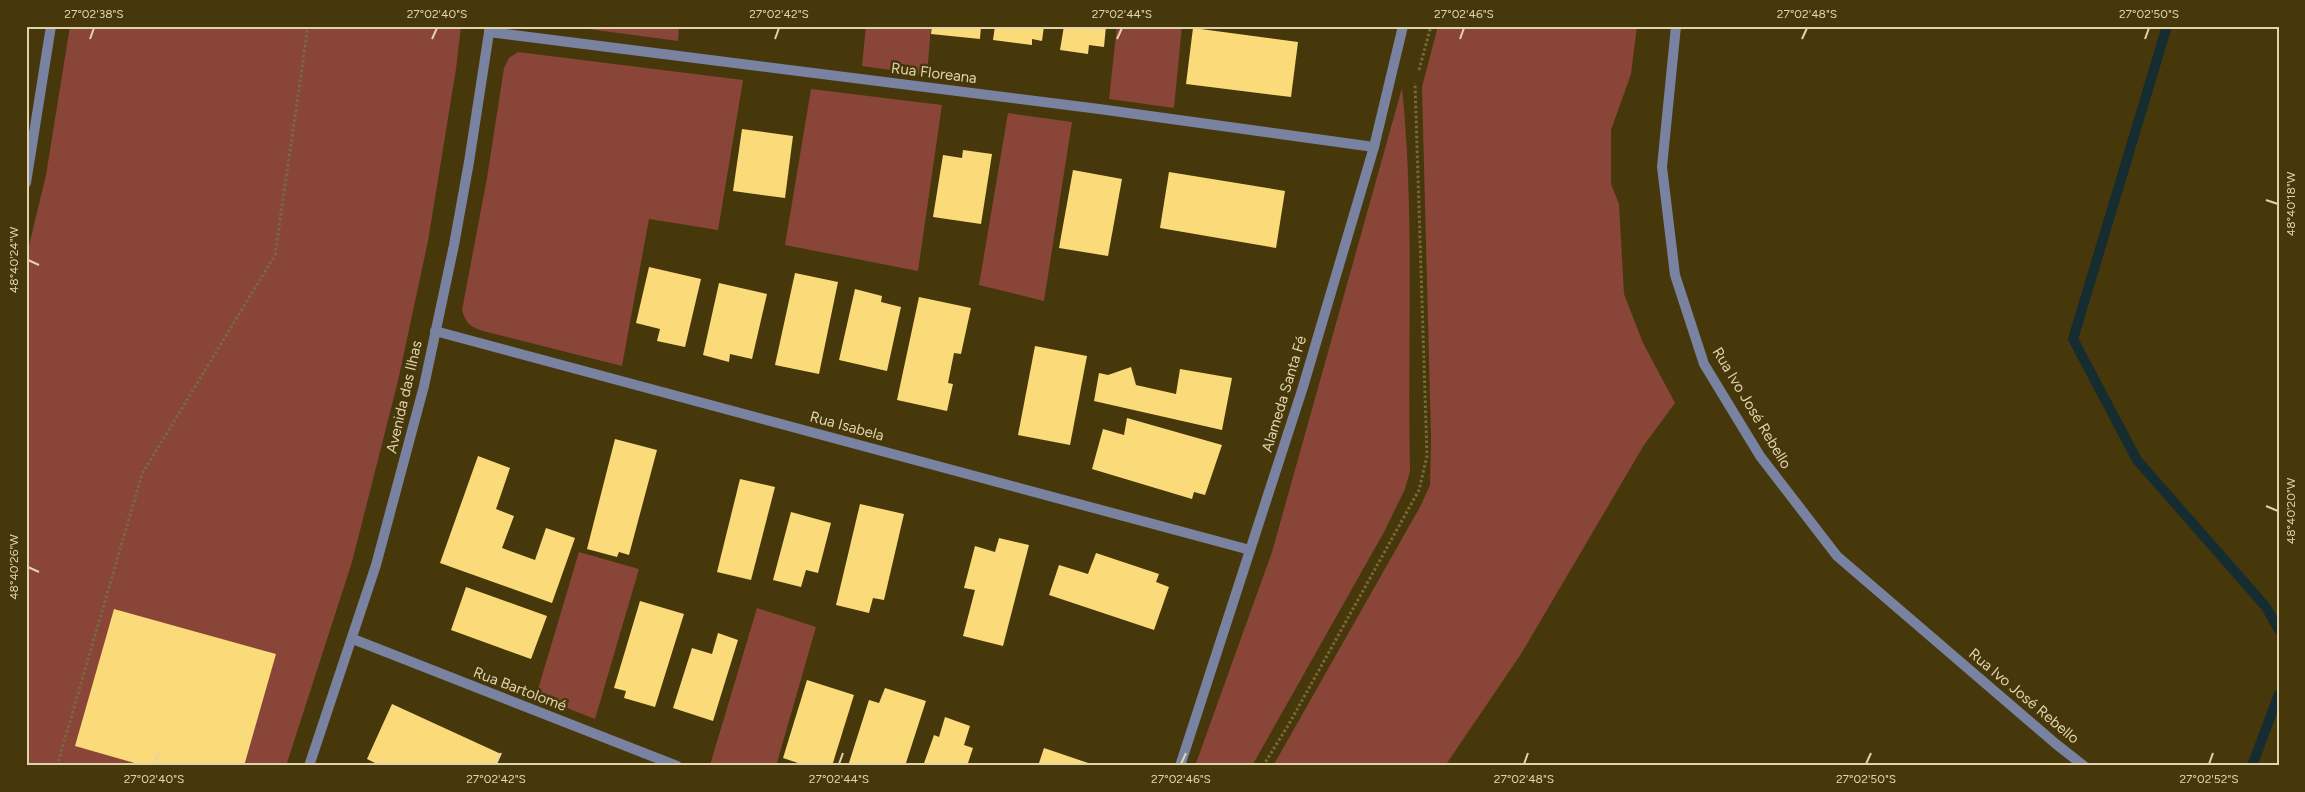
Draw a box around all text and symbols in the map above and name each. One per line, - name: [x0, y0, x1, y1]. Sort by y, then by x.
- text: 27°02'38"S: [64, 7, 124, 21]
- text: 27°02'40"S: [407, 7, 467, 21]
- text: 27°02'42"S: [749, 7, 809, 21]
- text: 27°02'44"S: [1092, 7, 1152, 21]
- text: 27°02'46"S: [1434, 7, 1494, 21]
- text: 27°02'48"S: [1777, 7, 1837, 21]
- text: 27°02'50"S: [2119, 7, 2179, 21]
- street label: Rua Floreana: [890, 59, 978, 87]
- text: 48°40'18"W: [2284, 171, 2298, 236]
- text: 48°40'24"W: [7, 226, 21, 293]
- street label: Alameda Santa Fé: [1258, 334, 1310, 454]
- street label: Avenida das Ilhas: [382, 339, 426, 455]
- street label: Rua Ivo José Rebello: [1709, 344, 1796, 472]
- street label: Rua Isabela: [808, 408, 886, 444]
- text: 48°40'20"W: [2284, 477, 2298, 544]
- text: 48°40'26"W: [7, 534, 21, 600]
- street label: Rua Ivo José Rebello: [1965, 645, 2083, 748]
- street label: Rua Bartolomé: [471, 663, 569, 715]
- text: 27°02'40"S: [124, 772, 184, 786]
- text: 27°02'42"S: [466, 772, 526, 786]
- text: 27°02'44"S: [809, 772, 869, 786]
- text: 27°02'46"S: [1151, 772, 1211, 786]
- text: 27°02'48"S: [1494, 772, 1554, 786]
- text: 27°02'50"S: [1836, 772, 1896, 786]
- text: 27°02'52"S: [2179, 772, 2239, 786]

